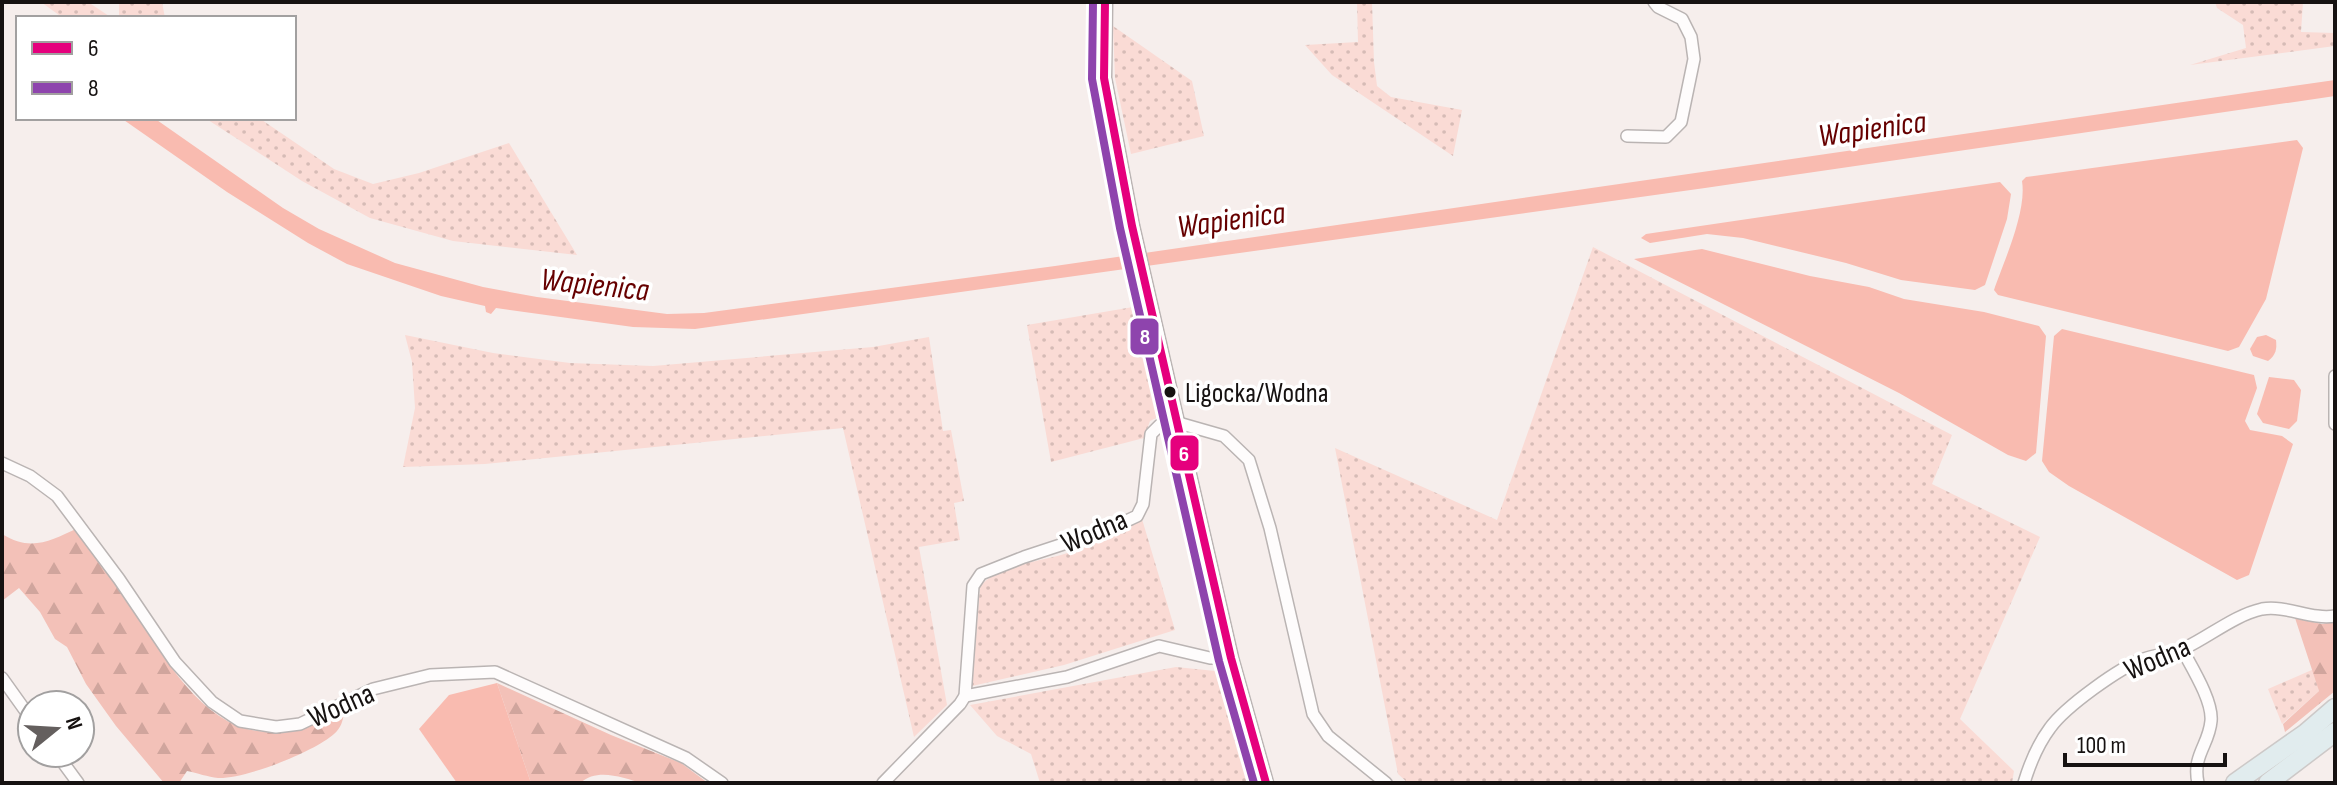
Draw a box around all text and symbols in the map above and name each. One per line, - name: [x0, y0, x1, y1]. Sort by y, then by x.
- legend: [16, 16, 296, 120]
- text: 6: [88, 34, 99, 63]
- text: 8: [88, 74, 99, 103]
- water label: Wapienica: [1816, 103, 1929, 156]
- water label: Wapienica: [1175, 194, 1288, 247]
- water label: Wapienica: [539, 260, 651, 311]
- line badge: 8: [1129, 317, 1160, 356]
- text: 8: [1140, 324, 1150, 351]
- place label: Ligocka/Wodna: [1185, 377, 1329, 410]
- marker: Ligocka/Wodna: [1162, 384, 1178, 400]
- line badge: 6: [1169, 434, 1200, 472]
- text: 6: [1179, 441, 1189, 468]
- street label: Wodna: [1056, 502, 1133, 562]
- street label: Wodna: [2119, 629, 2196, 689]
- street label: Wodna: [303, 676, 380, 736]
- north arrow: [16, 689, 96, 769]
- text: N: [59, 714, 88, 733]
- scale bar: [2065, 717, 2225, 767]
- text: 100 m: [2077, 731, 2126, 760]

